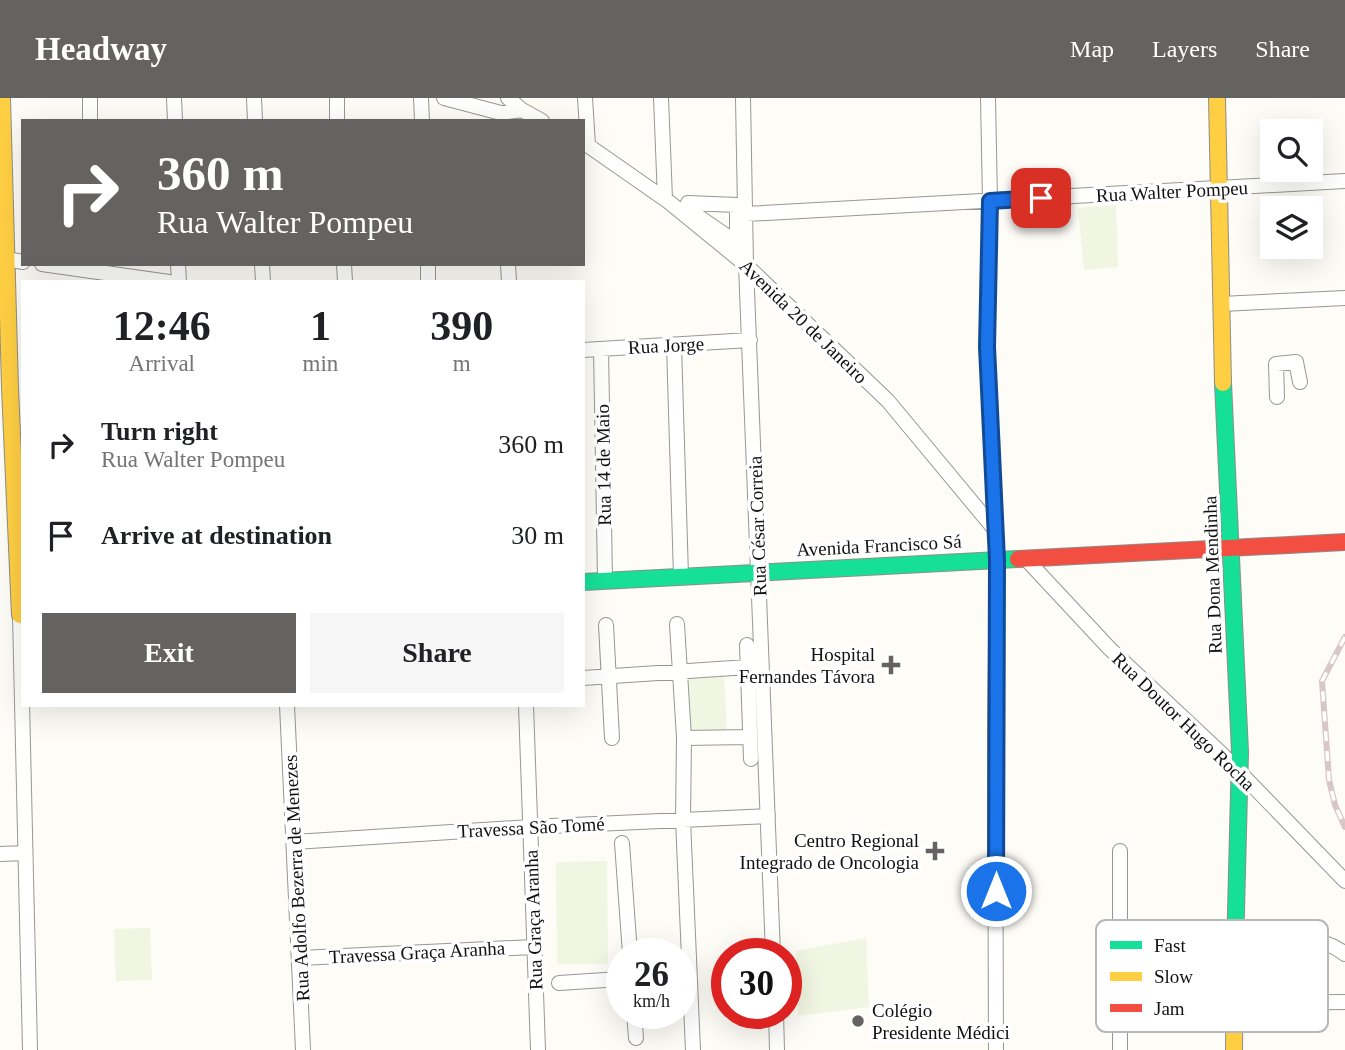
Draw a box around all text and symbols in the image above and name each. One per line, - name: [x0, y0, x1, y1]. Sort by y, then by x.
- text: Headway: [35, 31, 167, 67]
- text: Map: [1070, 36, 1114, 62]
- text: Layers: [1152, 36, 1217, 62]
- text: Share: [1255, 36, 1310, 62]
- map controls: [1260, 119, 1323, 259]
- button: search: [1260, 119, 1323, 182]
- text: 360 m: [157, 146, 284, 201]
- icon: right: [42, 147, 133, 238]
- pin: [1011, 168, 1071, 228]
- street label: Rua Walter Pompeu: [1095, 177, 1249, 206]
- icon: arrive: [1022, 179, 1060, 217]
- button: layers: [1260, 196, 1323, 259]
- text: Rua Walter Pompeu: [157, 204, 413, 240]
- street label: Avenida 20 de Janeiro: [736, 255, 872, 388]
- text: 12:46: [113, 303, 211, 349]
- text: 1: [310, 303, 331, 349]
- text: 390: [430, 303, 493, 349]
- street label: Rua Jorge: [627, 333, 705, 358]
- text: Arrival: [129, 351, 195, 376]
- text: min: [303, 351, 338, 376]
- text: m: [453, 351, 471, 376]
- street label: Rua 14 de Maio: [592, 404, 615, 526]
- text: Turn right: [101, 417, 218, 446]
- icon: right: [42, 426, 80, 464]
- text: 360 m: [498, 430, 564, 459]
- text: Rua Walter Pompeu: [101, 447, 285, 472]
- street label: Rua César Correia: [745, 455, 770, 596]
- street label: Rua Dona Mendinha: [1199, 495, 1226, 654]
- icon: arrive: [42, 517, 80, 555]
- text: Arrive at destination: [101, 521, 332, 550]
- text: 30 m: [511, 521, 564, 550]
- street label: Avenida Francisco Sá: [796, 531, 963, 560]
- button: Exit: [42, 613, 296, 693]
- button: Share: [310, 613, 564, 693]
- place label: Hospital Fernandes Távora: [739, 644, 876, 687]
- street label: Rua Doutor Hugo Rocha: [1108, 648, 1259, 795]
- marker: Hospital Fernandes Távora: [881, 655, 901, 675]
- street label: Rua Adolfo Bezerra de Menezes: [280, 754, 313, 1002]
- street label: Travessa São Tomé: [457, 813, 605, 842]
- place label: Centro Regional Integrado de Oncologia: [740, 830, 920, 873]
- marker: Centro Regional Integrado de Oncologia: [925, 841, 945, 861]
- street label: Rua Graça Aranha: [521, 849, 546, 990]
- position arrow: [959, 854, 1033, 928]
- legend: [1096, 920, 1328, 1032]
- text: Fast: [1154, 935, 1186, 956]
- street label: Travessa Graça Aranha: [328, 937, 506, 968]
- speed limit sign: 30: [711, 938, 802, 1029]
- text: 26: [634, 955, 669, 994]
- text: Slow: [1154, 966, 1193, 987]
- text: km/h: [633, 991, 670, 1011]
- text: Jam: [1154, 998, 1185, 1019]
- place label: Colégio Presidente Médici: [872, 1000, 1010, 1043]
- marker: Colégio Presidente Médici: [850, 1013, 866, 1029]

